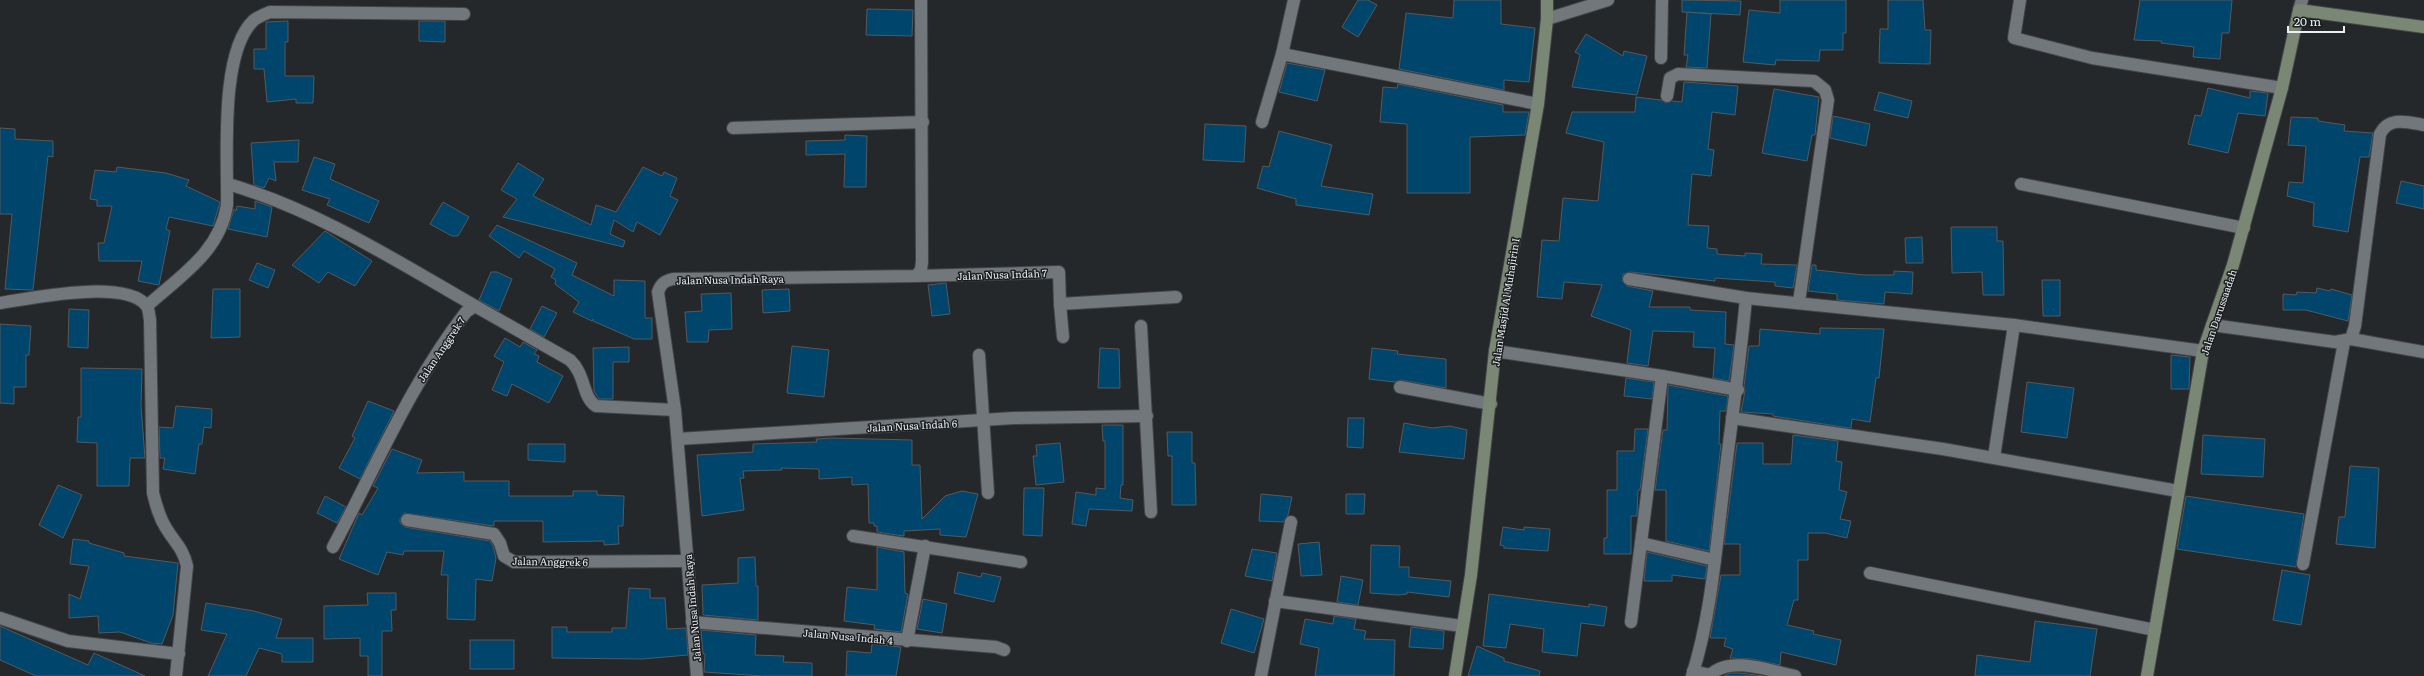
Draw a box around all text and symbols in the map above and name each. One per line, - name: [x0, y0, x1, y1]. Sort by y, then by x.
- scale bar: [2288, 8, 2344, 34]
- text: 20 m: [2294, 12, 2321, 30]
- street label: Jalan Masjid Al Muhajirin I: [1487, 237, 1523, 367]
- street label: Jalan Nusa Indah 7: [957, 265, 1047, 283]
- street label: Jalan Darussaadah: [2196, 267, 2240, 357]
- street label: Jalan Nusa Indah Raya: [676, 271, 785, 287]
- street label: Jalan Anggrek 7: [414, 313, 468, 385]
- street label: Jalan Nusa Indah 6: [867, 415, 958, 435]
- street label: Jalan Anggrek 6: [512, 553, 589, 569]
- street label: Jalan Nusa Indah Raya: [680, 553, 704, 662]
- street label: Jalan Nusa Indah 4: [802, 625, 894, 647]

